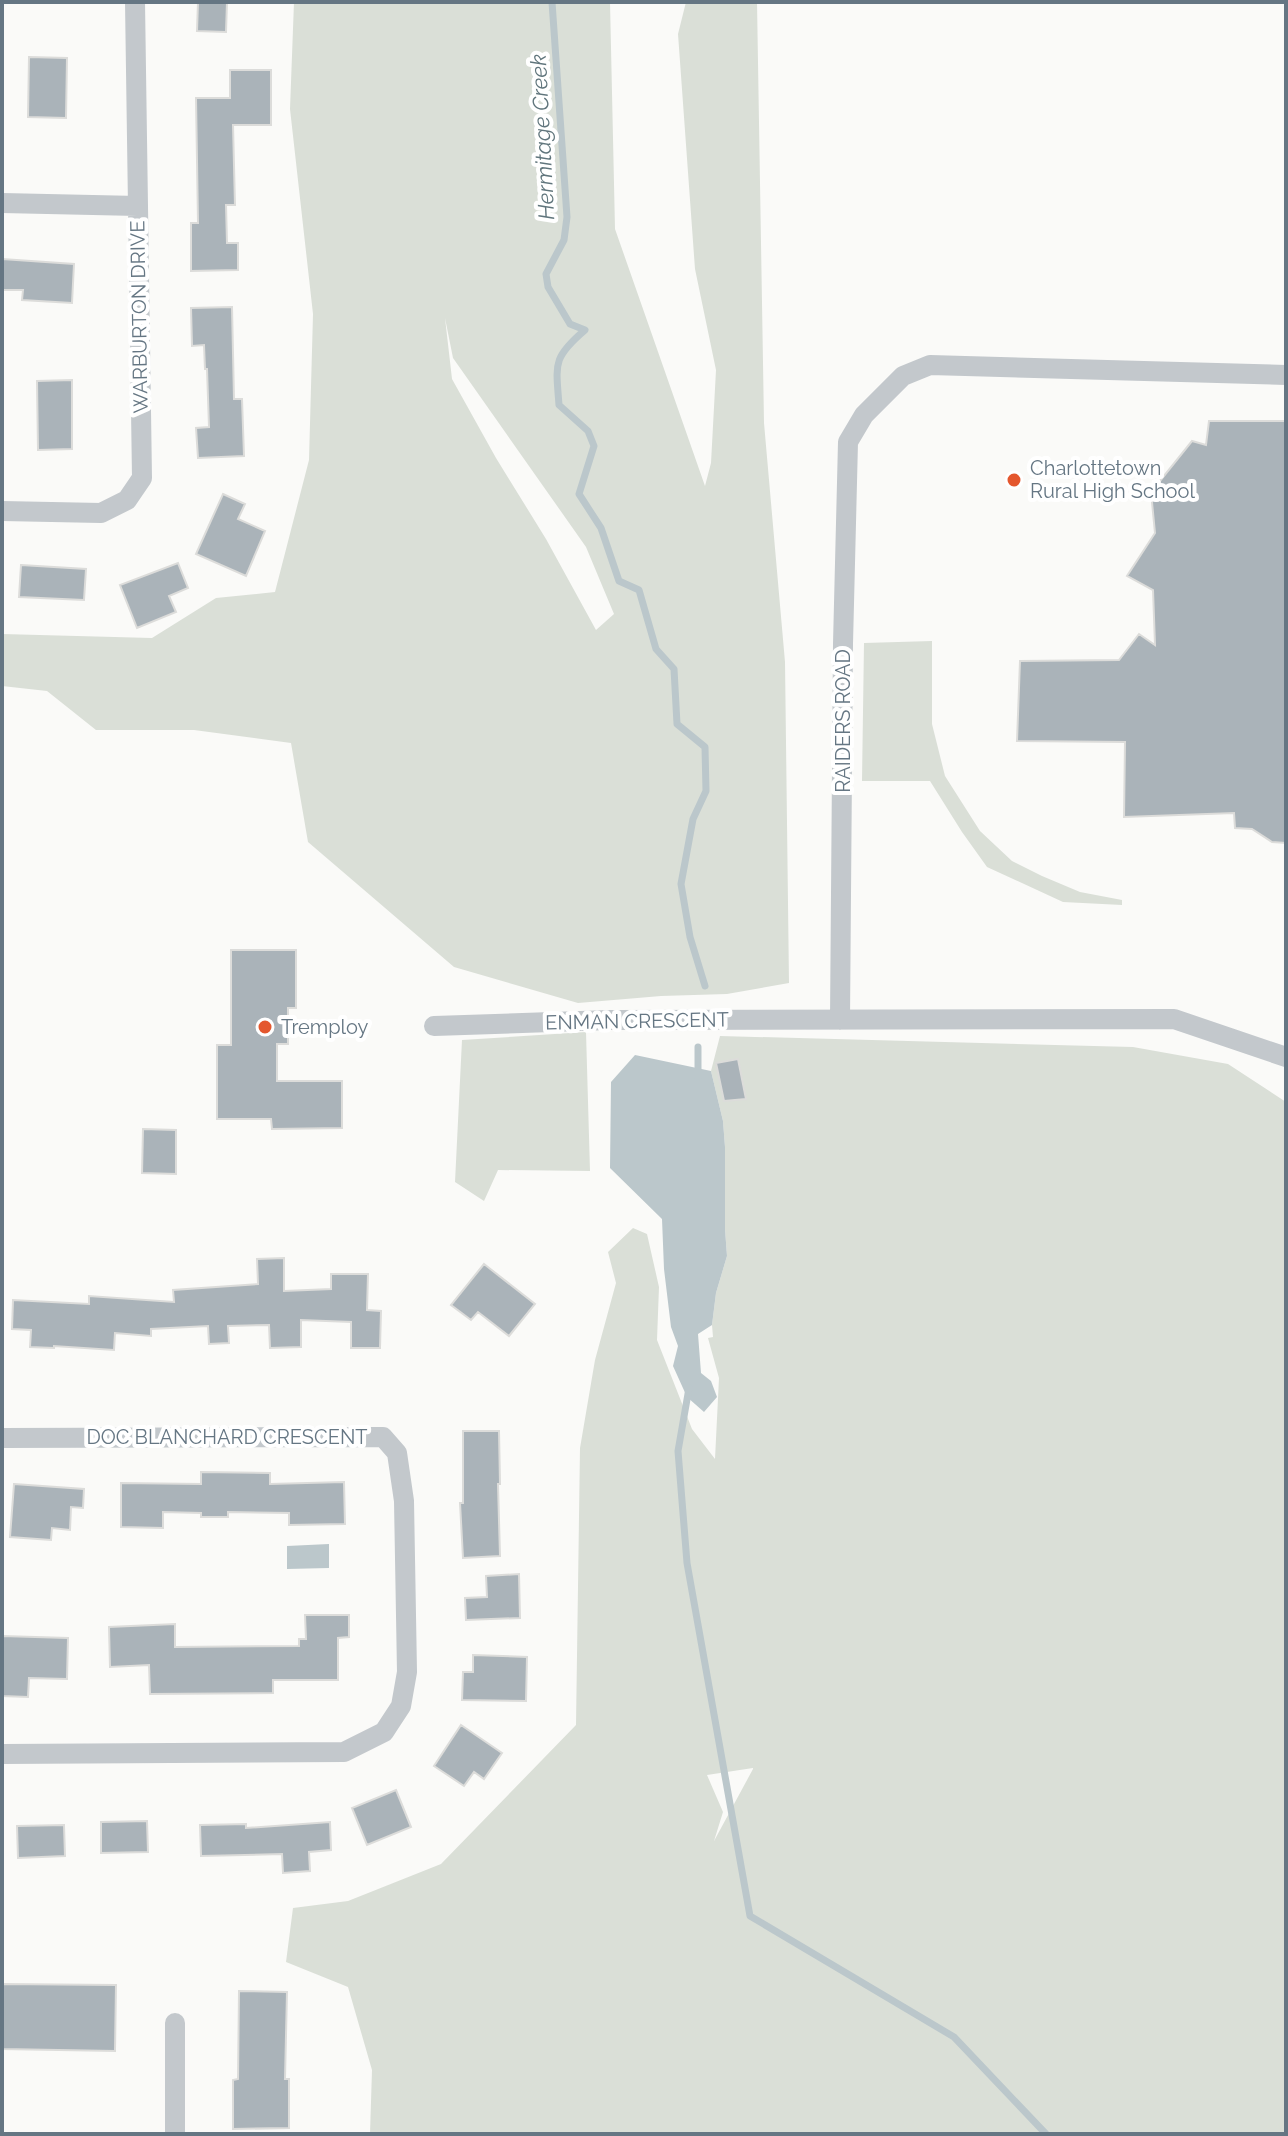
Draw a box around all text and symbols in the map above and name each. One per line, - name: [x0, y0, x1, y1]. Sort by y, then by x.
- water label: Hermitage Creek: [525, 53, 559, 221]
- street label: WARBURTON DRIVE: [125, 220, 153, 414]
- place label: Charlottetown Rural High School: [1030, 456, 1195, 503]
- marker: Charlottetown Rural High School: [1005, 471, 1023, 489]
- street label: RAIDERS ROAD: [831, 649, 855, 793]
- street label: ENMAN CRESCENT: [545, 1007, 729, 1035]
- place label: Tremploy: [281, 1015, 369, 1039]
- marker: Tremploy: [256, 1018, 274, 1036]
- street label: DOC BLANCHARD CRESCENT: [86, 1425, 368, 1449]

